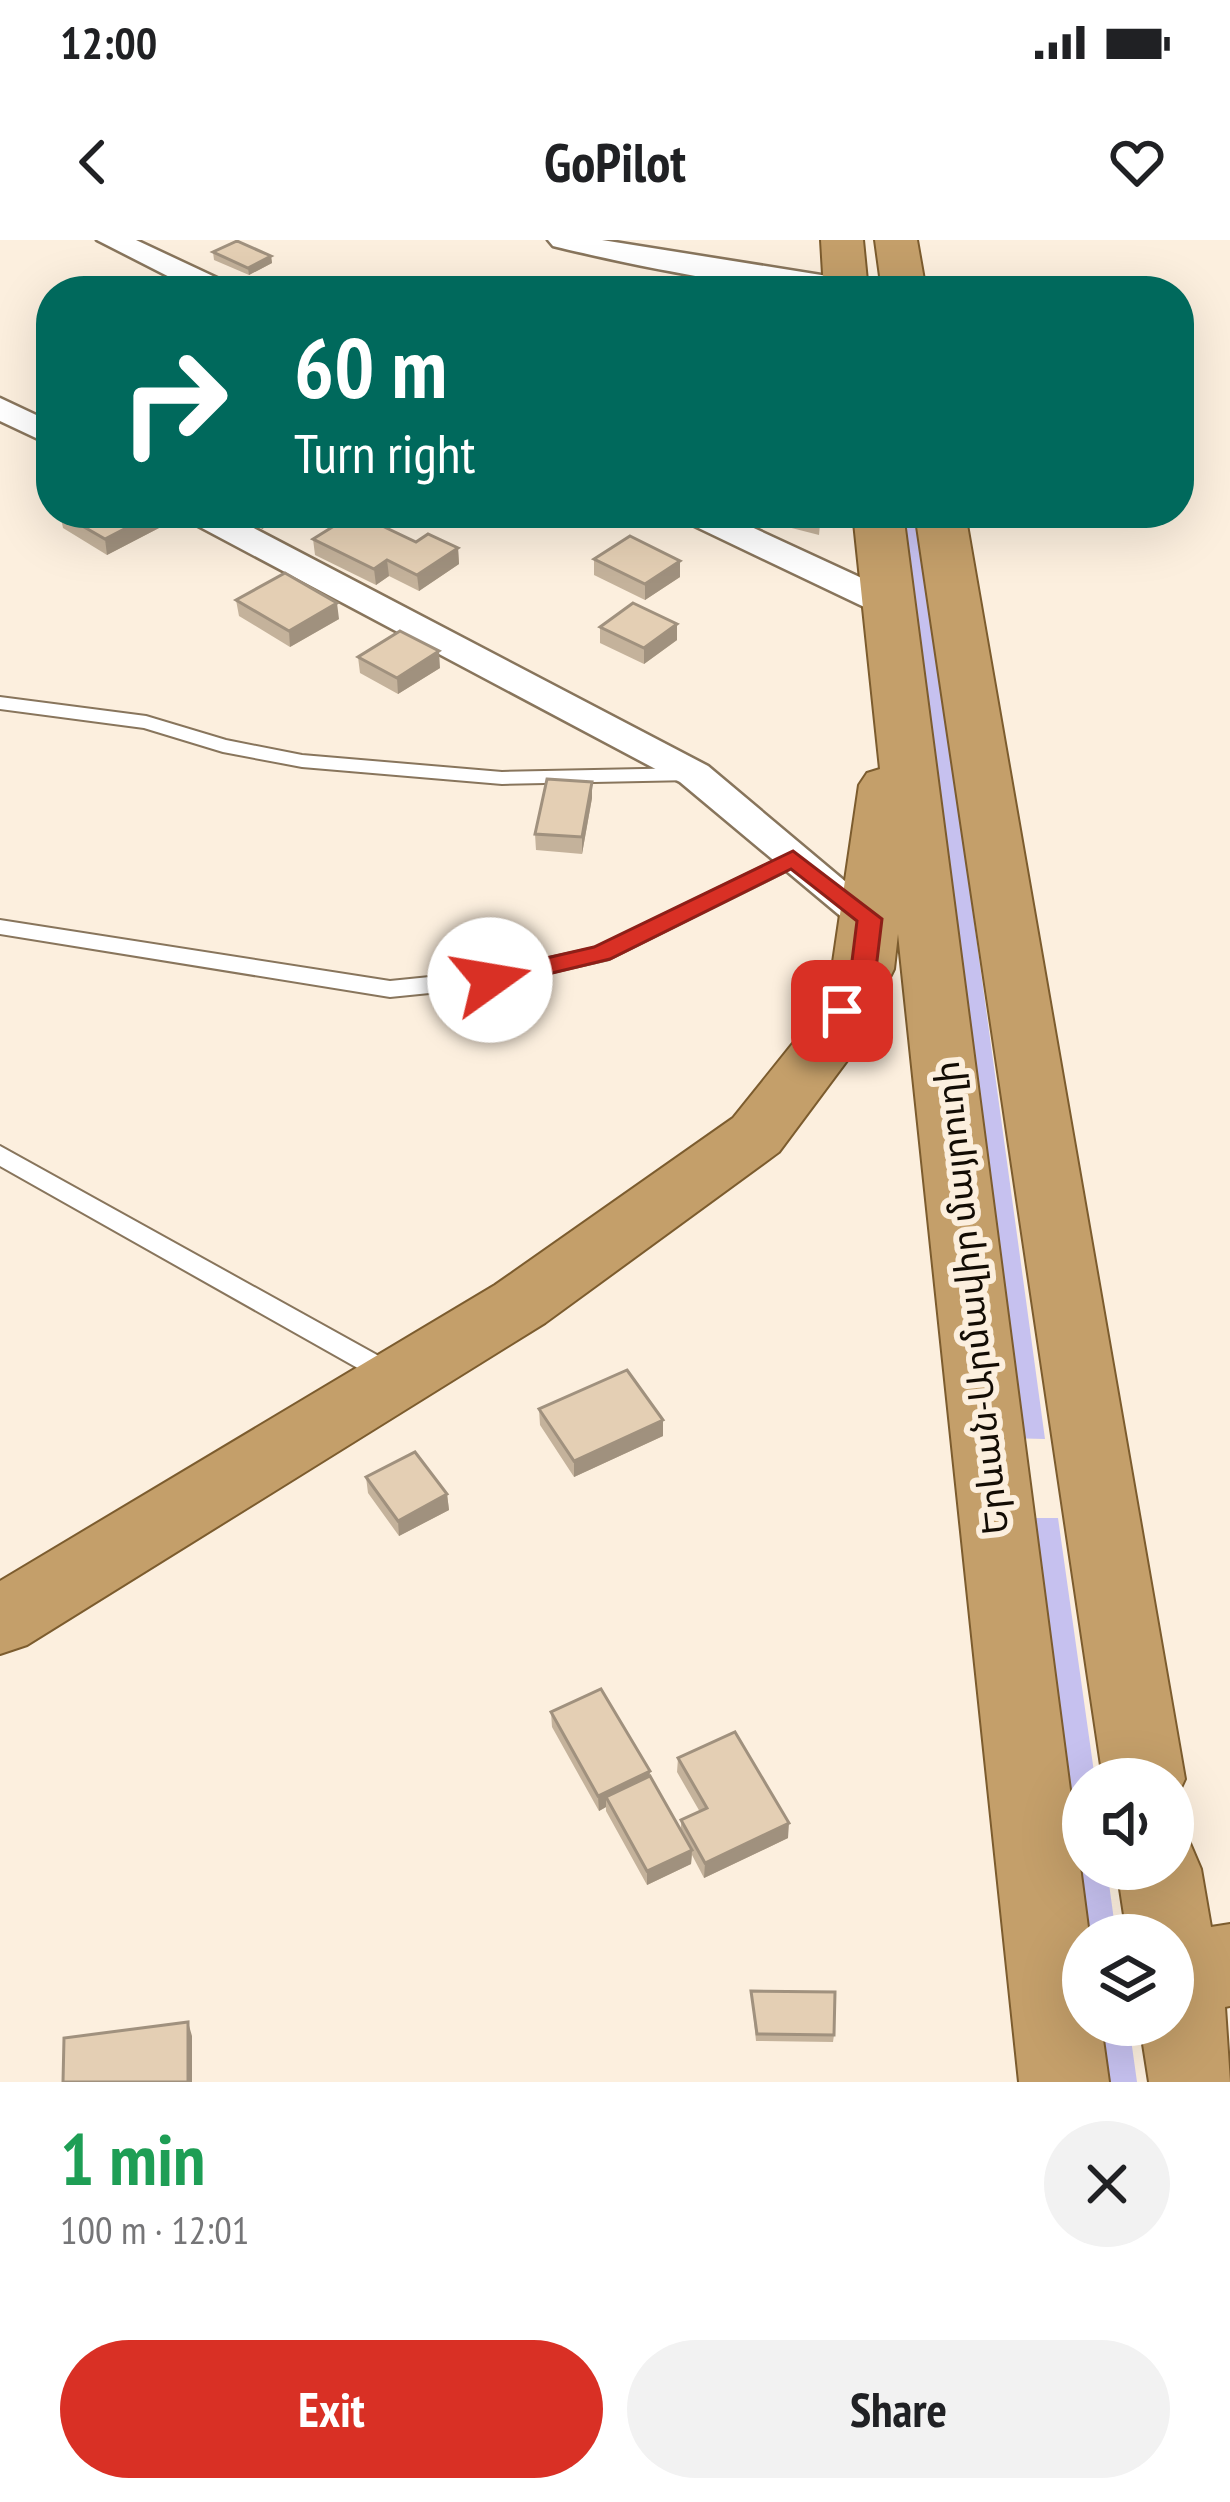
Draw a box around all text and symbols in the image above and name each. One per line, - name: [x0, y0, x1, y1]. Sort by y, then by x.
- text: 12:00: [60, 13, 157, 71]
- text: GoPilot: [544, 127, 686, 197]
- icon: back: [60, 129, 126, 195]
- icon: heart: [1104, 129, 1170, 195]
- text: 60 m: [294, 312, 447, 421]
- icon: right: [96, 324, 252, 480]
- text: Turn right: [294, 418, 475, 488]
- position arrow: [427, 917, 553, 1043]
- pin: [791, 960, 893, 1062]
- icon: arrive: [809, 978, 875, 1044]
- street label: Երևան-Արմավիր մայրուղի: [922, 1059, 1018, 1537]
- map controls: [1062, 1758, 1194, 2046]
- button: sound: [1062, 1758, 1194, 1890]
- button: layers: [1062, 1914, 1194, 2046]
- text: 1 min: [60, 2112, 205, 2205]
- button: close: [1044, 2121, 1170, 2247]
- text: 100 m · 12:01: [60, 2204, 249, 2255]
- button: Exit: [60, 2340, 603, 2478]
- button: Share: [627, 2340, 1170, 2478]

